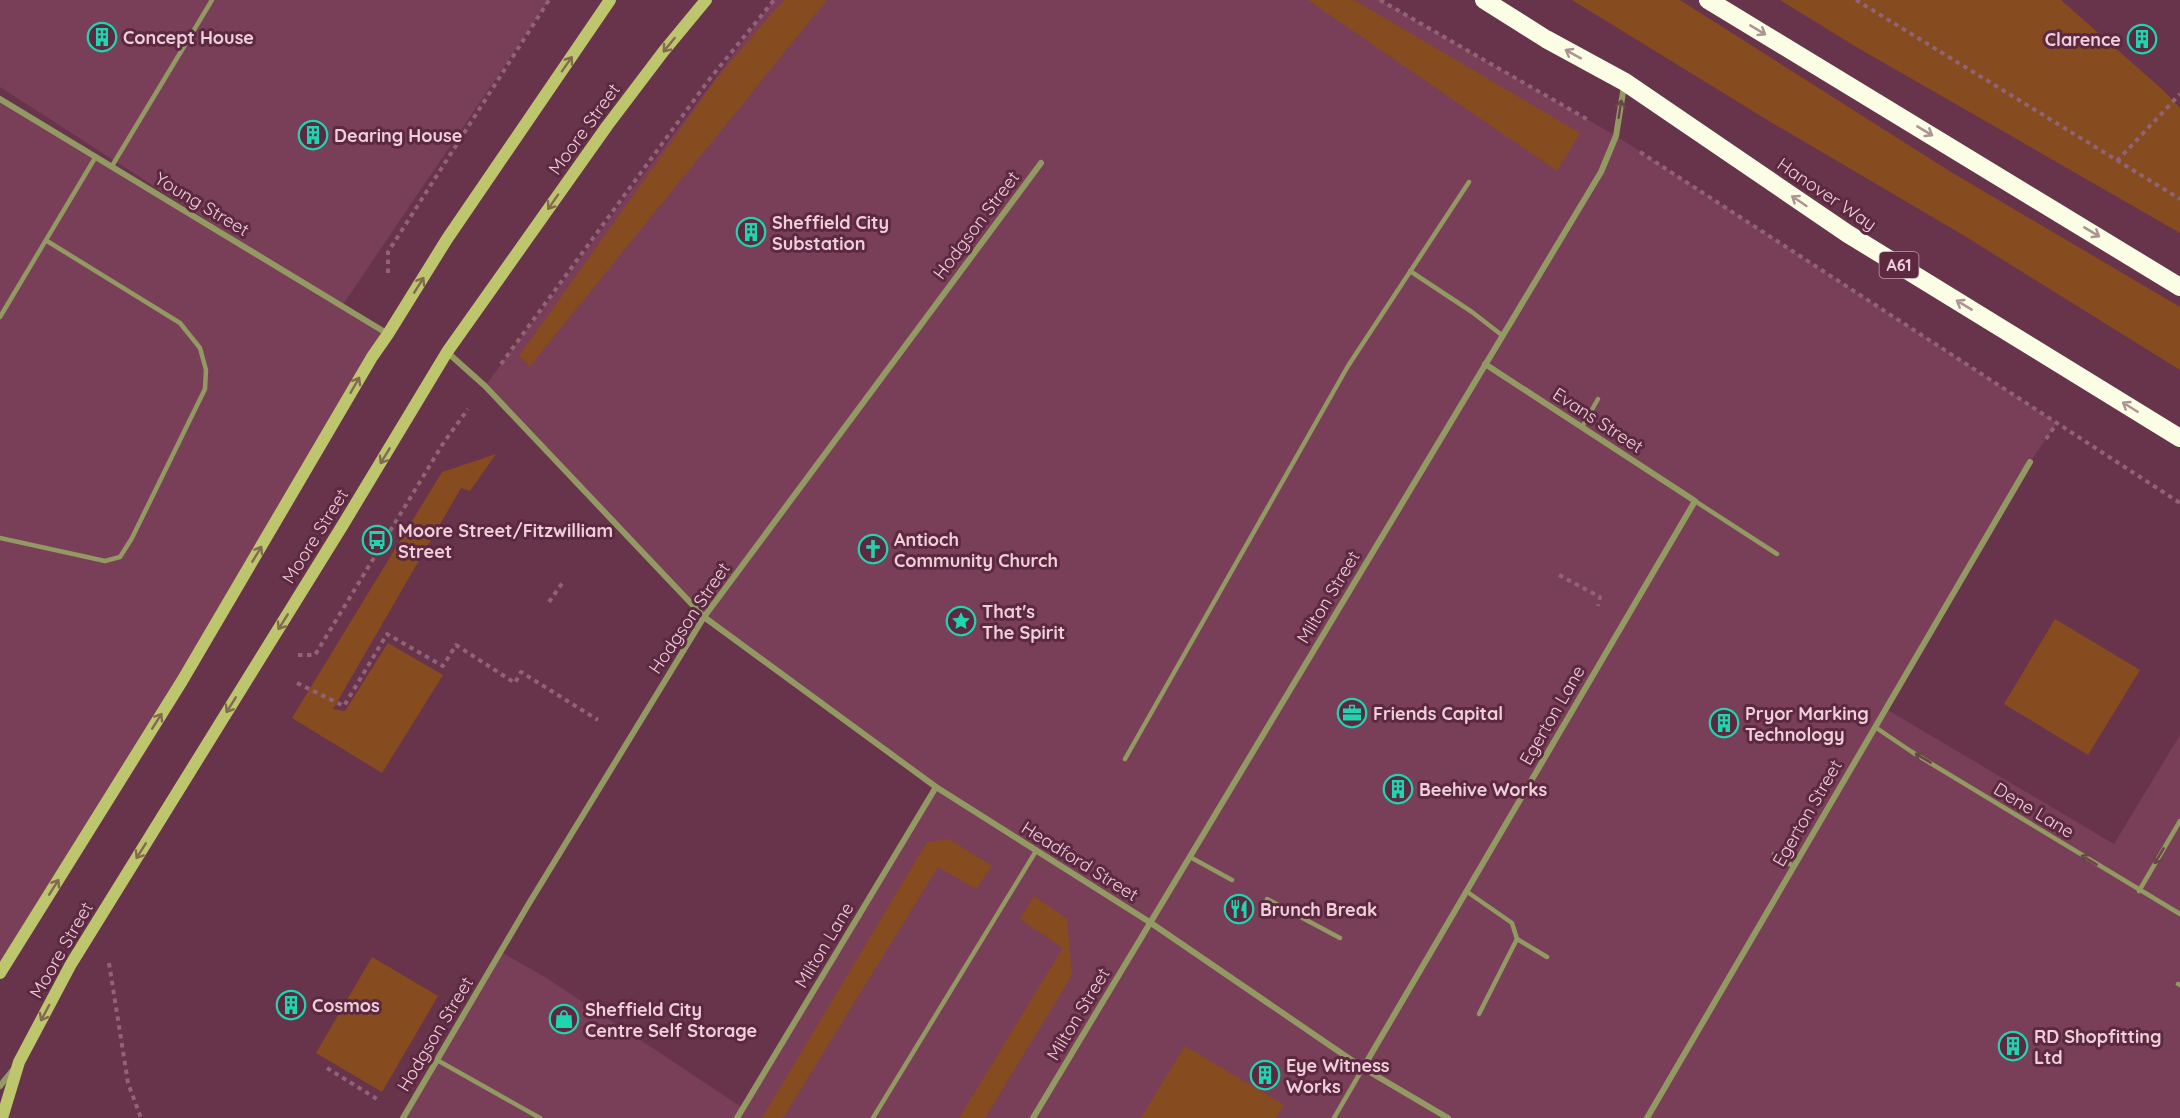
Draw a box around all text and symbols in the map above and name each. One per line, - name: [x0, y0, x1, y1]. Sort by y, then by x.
- building icon: Concept House: [86, 21, 118, 53]
- building icon: Clarence: [2126, 23, 2158, 55]
- one-way arrow: [1749, 25, 1766, 37]
- place label: Concept House: [123, 26, 254, 49]
- place label: Clarence: [2045, 28, 2121, 51]
- one-way arrow: [662, 37, 675, 53]
- one-way arrow: [1565, 48, 1583, 59]
- one-way arrow: [561, 56, 573, 72]
- street label: Moore Street: [543, 79, 625, 179]
- one-way arrow: [1615, 100, 1626, 120]
- building icon: Dearing House: [297, 119, 329, 151]
- place label: Dearing House: [334, 124, 462, 147]
- one-way arrow: [1916, 125, 1933, 137]
- street label: Hanover Way: [1773, 152, 1881, 236]
- street label: Hodgson Street: [928, 166, 1024, 284]
- street label: Young Street: [151, 167, 253, 241]
- one-way arrow: [547, 194, 559, 210]
- one-way arrow: [1792, 195, 1808, 207]
- place label: Sheffield City Substation: [772, 211, 889, 255]
- building icon: Sheffield City Substation: [735, 216, 767, 248]
- one-way arrow: [2083, 226, 2100, 238]
- road number: A61: [1880, 252, 1918, 278]
- one-way arrow: [413, 277, 425, 294]
- one-way arrow: [1956, 299, 1973, 311]
- one-way arrow: [350, 377, 362, 394]
- street label: Evans Street: [1548, 382, 1648, 458]
- one-way arrow: [2122, 401, 2139, 413]
- one-way arrow: [378, 447, 390, 464]
- street label: Moore Street: [277, 484, 353, 588]
- place label: Moore Street/Fitzwilliam Street: [398, 519, 613, 563]
- bus stop icon: Moore Street/Fitzwilliam Street: [361, 524, 393, 556]
- place label: Antioch Community Church: [894, 528, 1058, 572]
- church icon: Antioch Community Church: [857, 533, 889, 565]
- one-way arrow: [251, 546, 263, 563]
- street label: Milton Street: [1291, 546, 1365, 648]
- street label: Hodgson Street: [643, 558, 735, 678]
- place label: That's The Spirit: [982, 600, 1065, 644]
- place icon: That's The Spirit: [945, 605, 977, 637]
- one-way arrow: [276, 613, 288, 630]
- street label: Egerton Lane: [1514, 661, 1590, 769]
- one-way arrow: [225, 696, 237, 713]
- office icon: Friends Capital: [1336, 697, 1368, 729]
- place label: Friends Capital: [1373, 702, 1503, 725]
- place label: Pryor Marking Technology: [1745, 702, 1869, 746]
- building icon: Pryor Marking Technology: [1708, 707, 1740, 739]
- one-way arrow: [151, 713, 163, 730]
- one-way arrow: [1915, 752, 1932, 764]
- street label: Egerton Street: [1767, 756, 1847, 870]
- building icon: Beehive Works: [1382, 773, 1414, 805]
- street label: Dene Lane: [1990, 777, 2078, 843]
- place label: Beehive Works: [1419, 778, 1547, 801]
- street label: Headford Street: [1017, 816, 1143, 906]
- one-way arrow: [135, 842, 147, 859]
- one-way arrow: [2153, 847, 2165, 864]
- one-way arrow: [2081, 854, 2098, 866]
- one-way arrow: [47, 878, 60, 895]
- restaurant icon: Brunch Break: [1223, 893, 1255, 925]
- street label: Moore Street: [24, 898, 98, 1002]
- street label: Milton Lane: [789, 898, 859, 992]
- place label: Brunch Break: [1260, 898, 1377, 921]
- street label: Milton Street: [1041, 963, 1115, 1065]
- street label: Hodgson Street: [392, 973, 478, 1095]
- building icon: Cosmos: [275, 989, 307, 1021]
- place label: Cosmos: [312, 994, 380, 1017]
- place label: Sheffield City Centre Self Storage: [585, 998, 757, 1042]
- shop icon: Sheffield City Centre Self Storage: [548, 1003, 580, 1035]
- one-way arrow: [39, 1004, 50, 1022]
- place label: RD Shopfitting Ltd: [2034, 1025, 2161, 1069]
- building icon: RD Shopfitting Ltd: [1997, 1030, 2029, 1062]
- place label: Eye Witness Works: [1286, 1054, 1390, 1098]
- building icon: Eye Witness Works: [1249, 1059, 1281, 1091]

